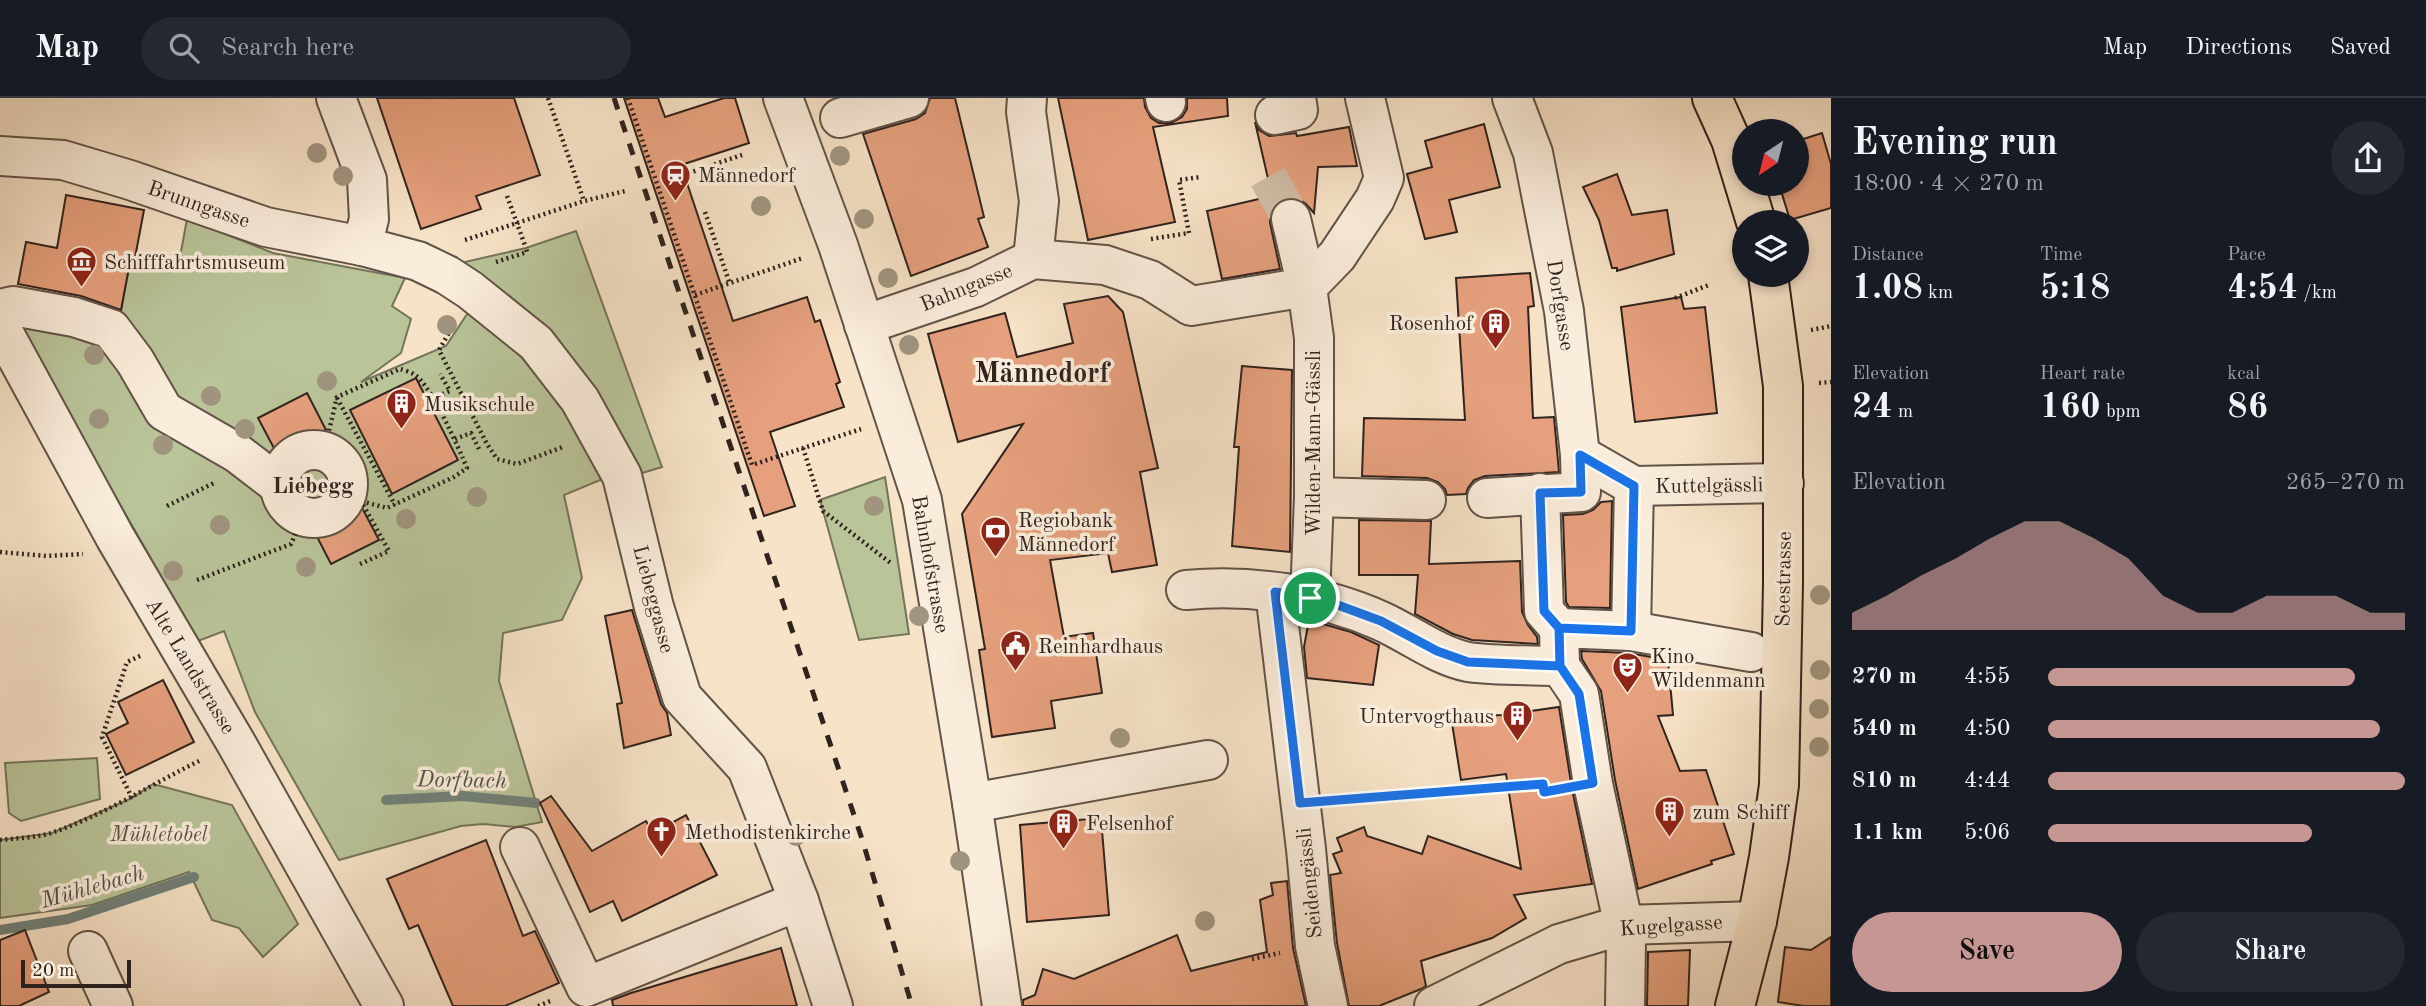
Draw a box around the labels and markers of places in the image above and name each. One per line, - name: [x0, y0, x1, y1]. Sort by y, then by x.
- station icon: Männedorf: [658, 158, 692, 202]
- place label: Männedorf: [698, 166, 796, 187]
- museum icon: Schifffahrtsmuseum: [64, 245, 98, 289]
- place label: Schifffahrtsmuseum: [104, 253, 285, 274]
- building icon: Rosenhof: [1479, 306, 1513, 350]
- place label: Rosenhof: [1389, 314, 1474, 335]
- building icon: Musikschule: [384, 387, 418, 431]
- place label: Musikschule: [424, 395, 535, 416]
- place label: Regiobank Männedorf: [1018, 511, 1116, 556]
- bank icon: Regiobank Männedorf: [978, 515, 1012, 559]
- pin: [1280, 568, 1340, 628]
- public building icon: Reinhardhaus: [998, 629, 1032, 673]
- place label: Reinhardhaus: [1038, 637, 1163, 658]
- place label: Kino Wildenmann: [1651, 647, 1766, 692]
- theatre icon: Kino Wildenmann: [1611, 651, 1645, 695]
- building icon: Untervogthaus: [1500, 699, 1534, 743]
- place label: Untervogthaus: [1359, 707, 1494, 728]
- building icon: zum Schiff: [1653, 795, 1687, 839]
- place label: zum Schiff: [1693, 803, 1790, 824]
- building icon: Felsenhof: [1046, 806, 1080, 850]
- place label: Felsenhof: [1086, 814, 1174, 835]
- church icon: Methodistenkirche: [645, 815, 679, 859]
- place label: Methodistenkirche: [685, 823, 851, 844]

